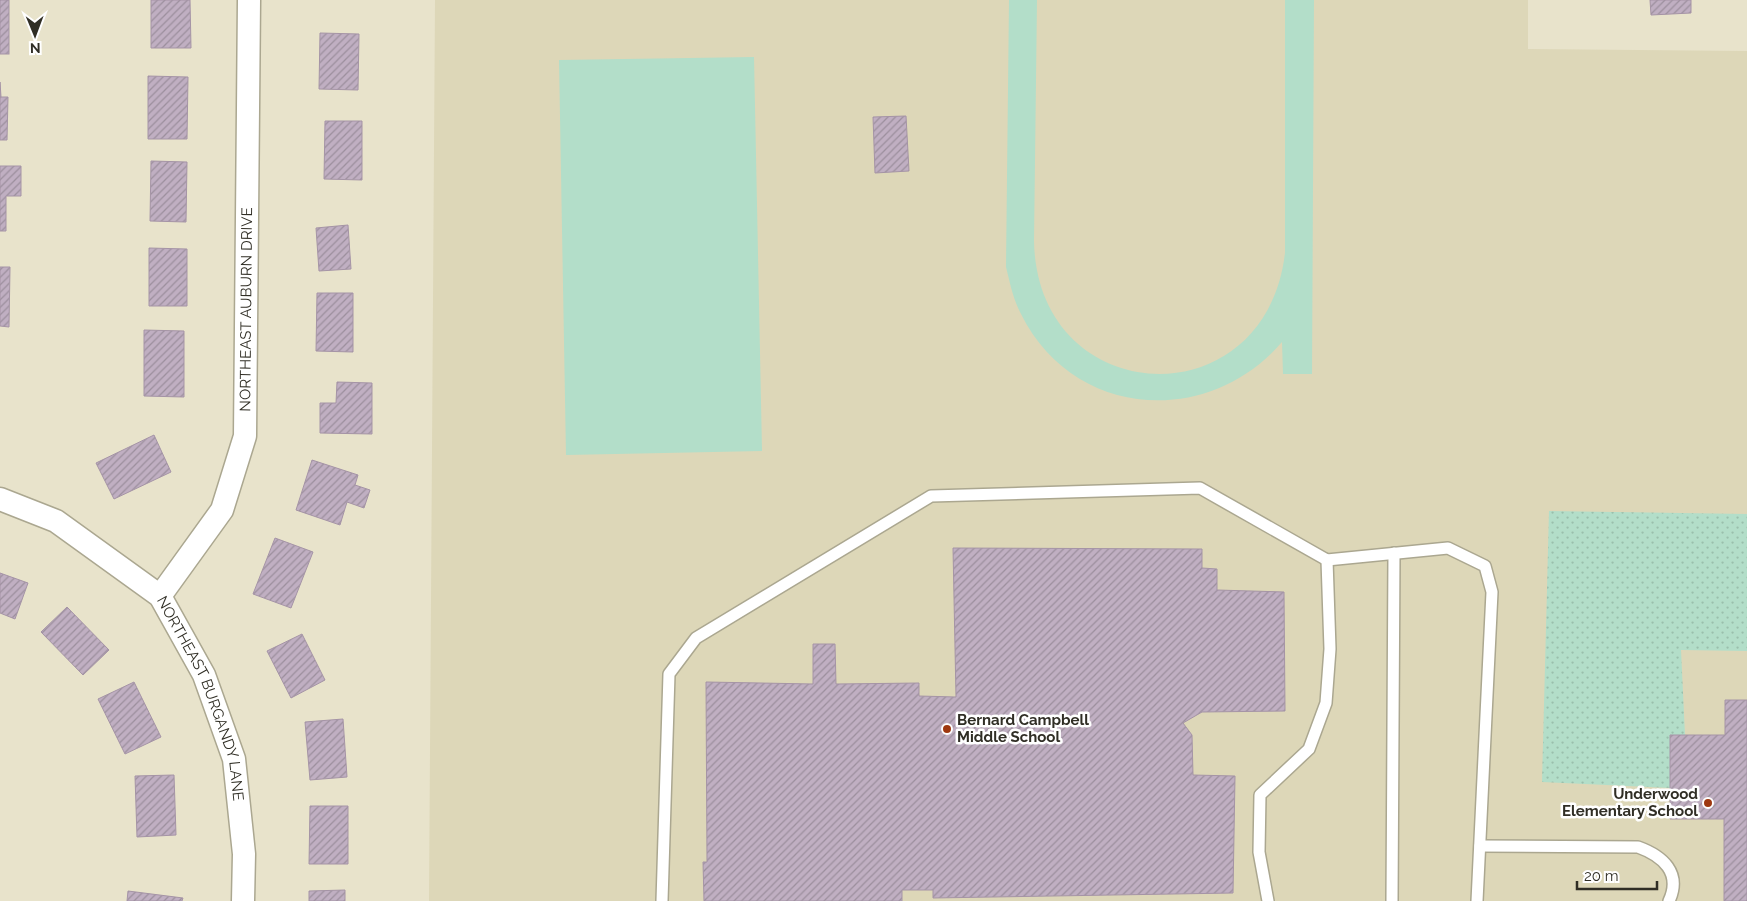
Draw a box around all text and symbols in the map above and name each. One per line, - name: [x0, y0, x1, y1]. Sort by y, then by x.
- north arrow: [10, 10, 60, 60]
- text: N: [30, 40, 41, 56]
- street label: NORTHEAST AUBURN DRIVE: [236, 207, 256, 412]
- street label: NORTHEAST BURGANDY LANE: [153, 593, 247, 802]
- place label: Bernard Campbell Middle School: [957, 711, 1089, 746]
- marker: Bernard Campbell Middle School: [941, 723, 953, 735]
- place label: Underwood Elementary School: [1562, 785, 1698, 820]
- marker: Underwood Elementary School: [1702, 797, 1714, 809]
- scale bar: [1577, 858, 1657, 890]
- text: 20 m: [1584, 867, 1619, 885]

